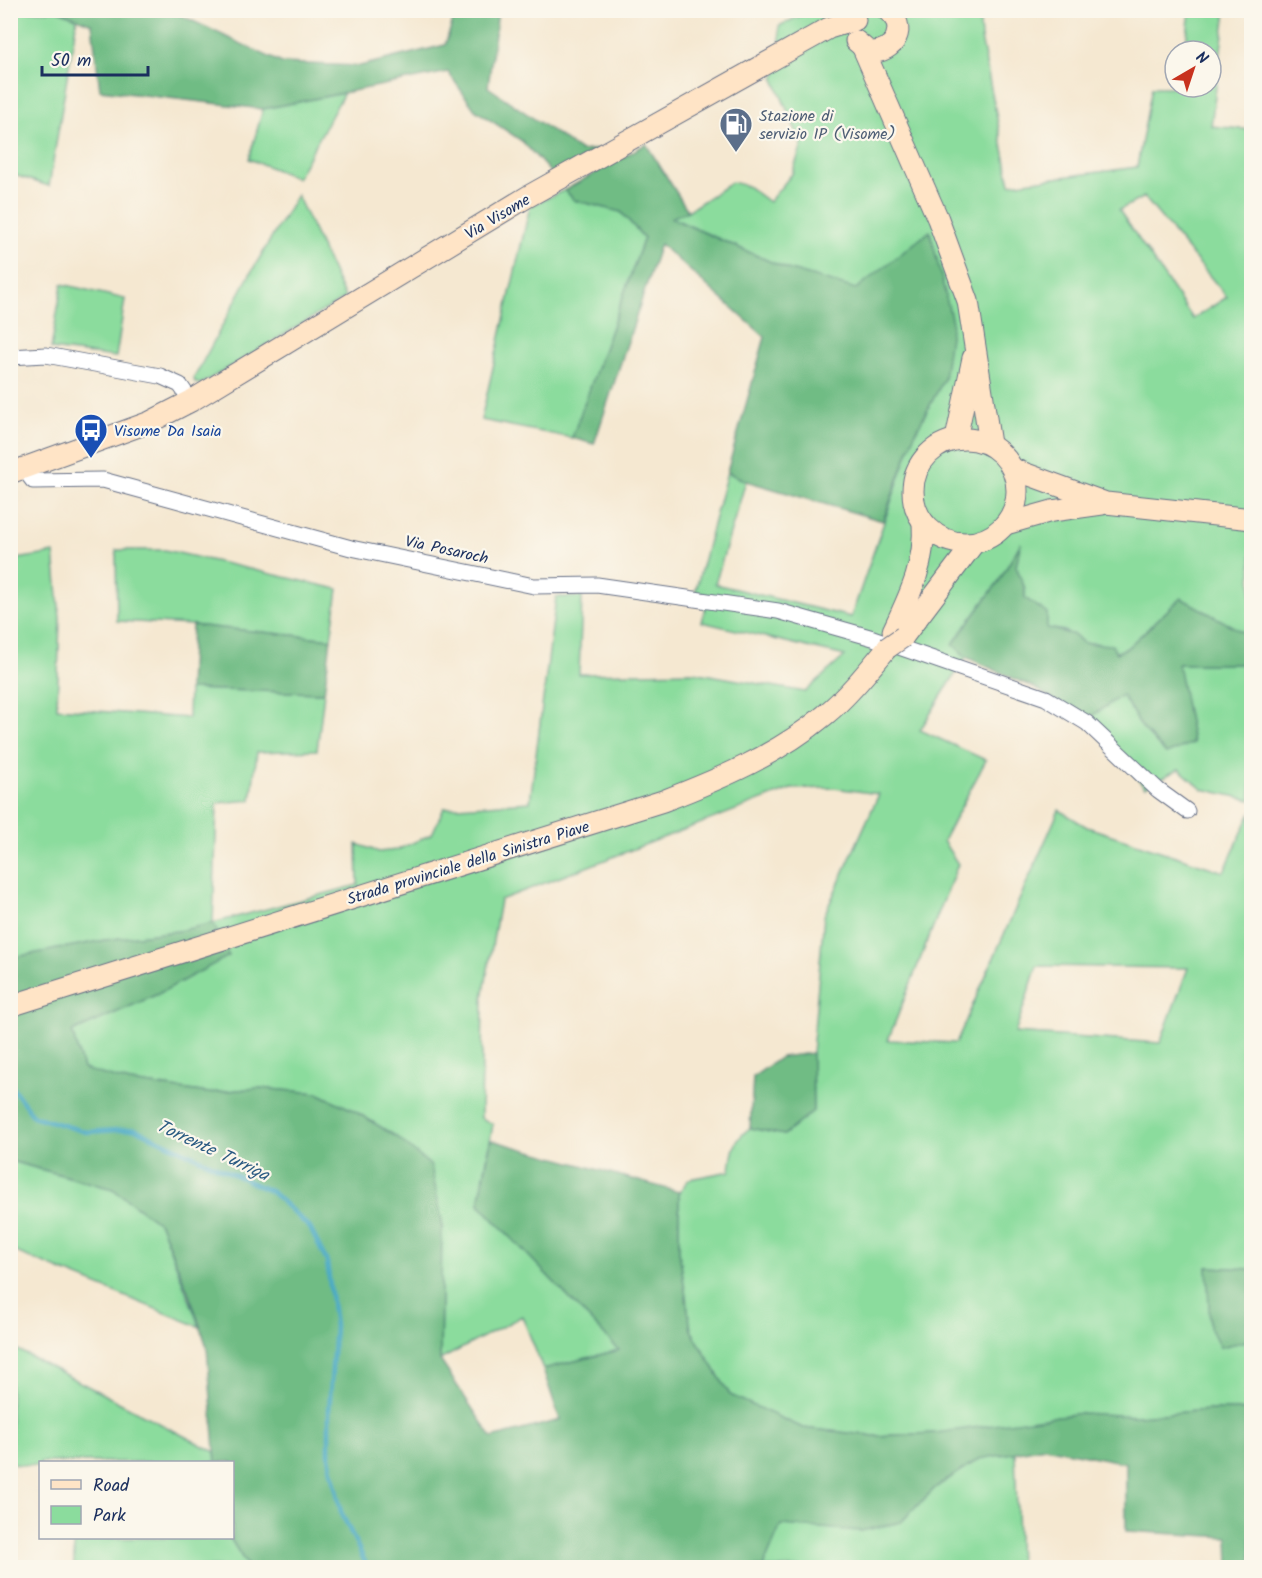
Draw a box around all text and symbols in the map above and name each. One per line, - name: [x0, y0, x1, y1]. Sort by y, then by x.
- scale bar: [42, 39, 148, 77]
- north arrow: [1163, 39, 1223, 99]
- text: N: [1190, 46, 1213, 71]
- text: 50 m: [51, 47, 91, 76]
- place label: Stazione di servizio IP (Visome): [759, 104, 896, 147]
- fuel station icon: Stazione di servizio IP (Visome): [718, 106, 754, 153]
- street label: Via Visome: [460, 188, 535, 247]
- bus stop icon: Visome Da Isaia: [73, 412, 109, 459]
- place label: Visome Da Isaia: [114, 419, 222, 444]
- street label: Via Posaroch: [403, 529, 491, 572]
- street label: Strada provinciale della Sinistra Piave: [344, 815, 593, 912]
- water label: Torrente Turriga: [151, 1113, 275, 1191]
- legend: [39, 1461, 234, 1539]
- text: Road: [93, 1472, 130, 1501]
- text: Park: [93, 1502, 126, 1531]

